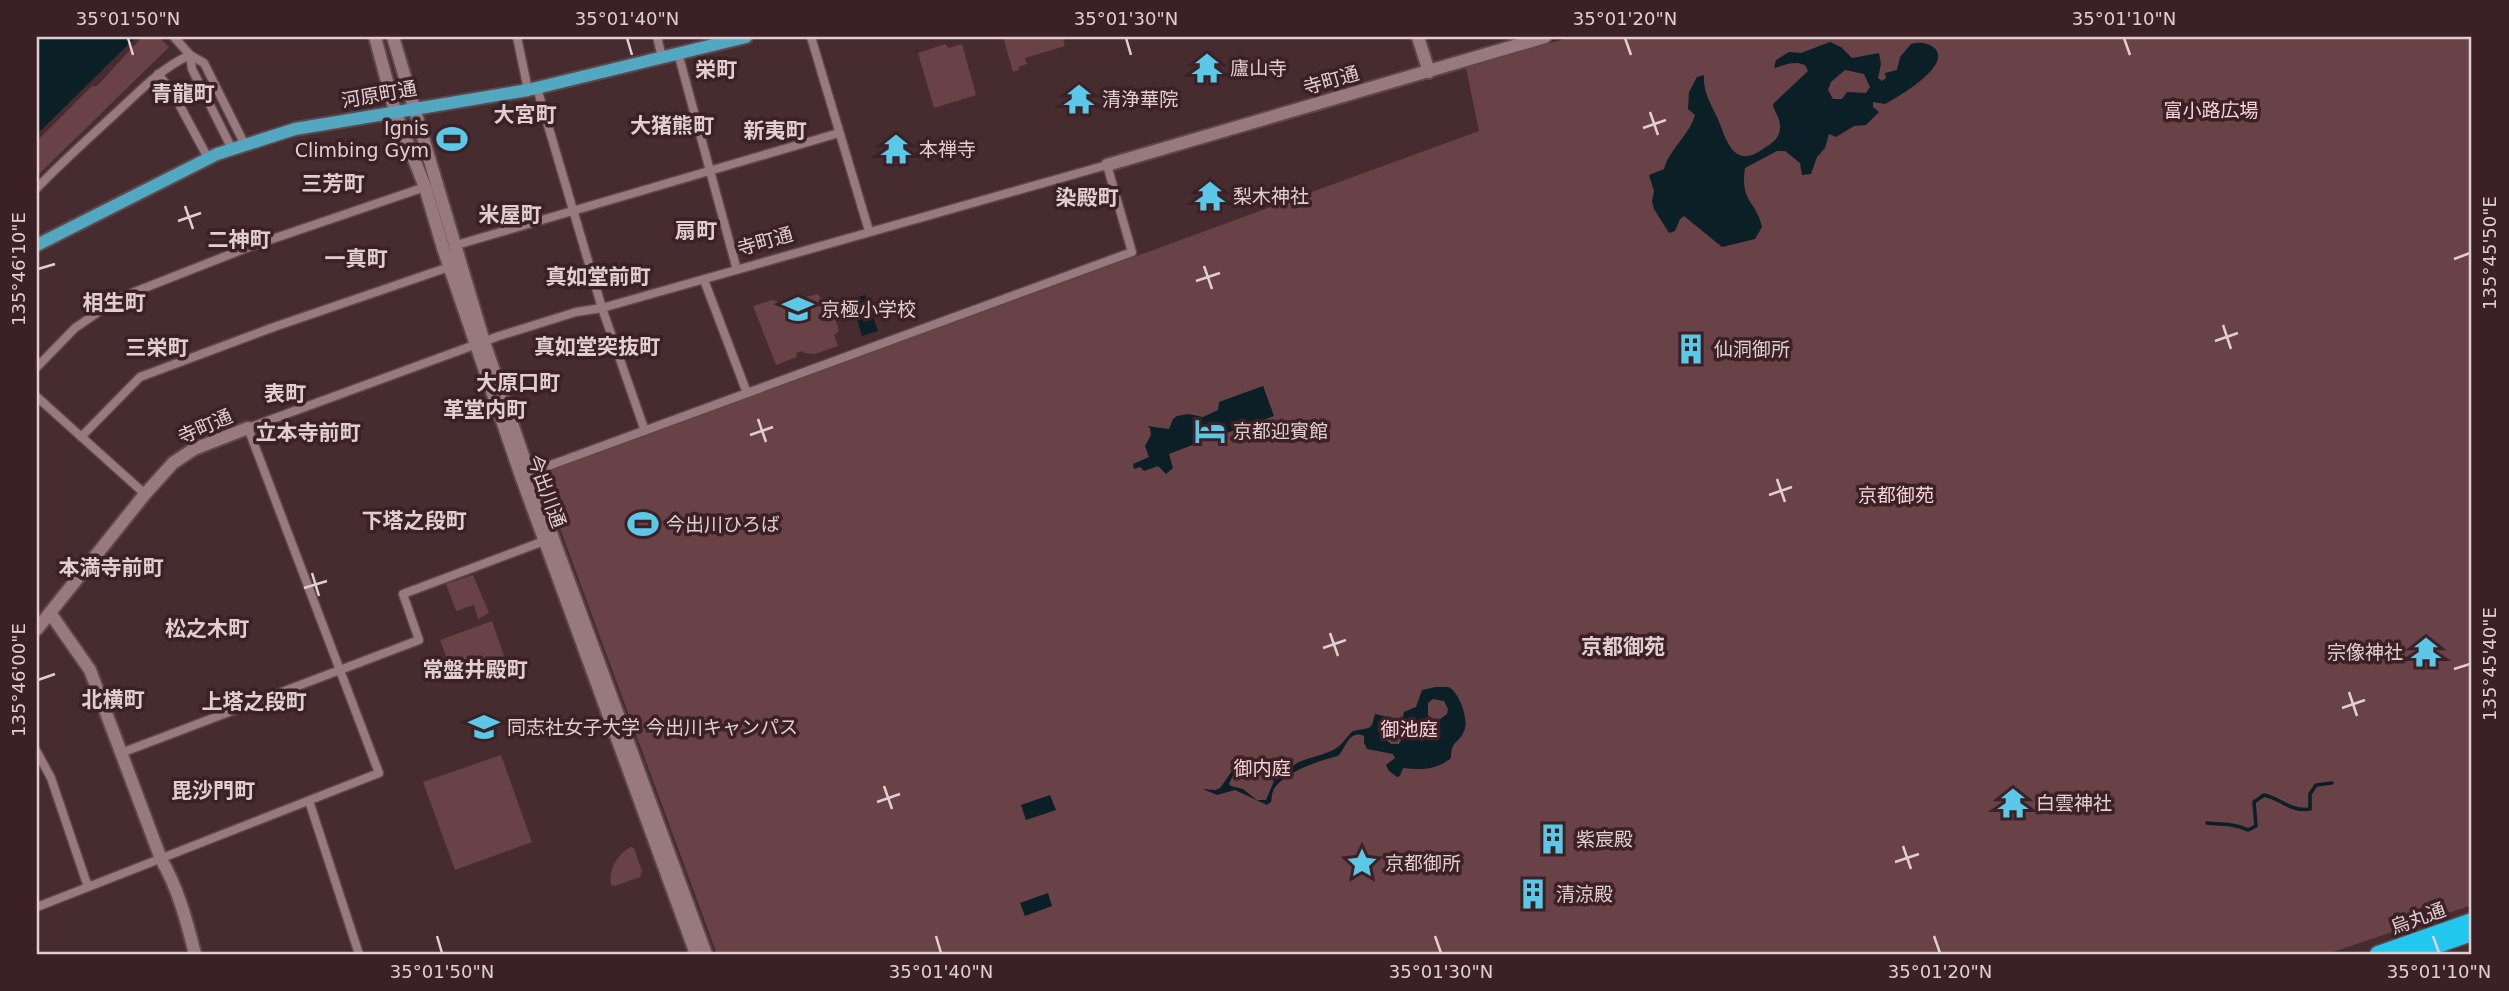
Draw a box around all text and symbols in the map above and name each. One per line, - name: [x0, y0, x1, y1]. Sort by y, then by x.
- text: 35°01'50"N: [76, 8, 180, 29]
- text: 35°01'40"N: [575, 8, 679, 29]
- text: 35°01'30"N: [1074, 8, 1178, 29]
- text: 35°01'20"N: [1573, 8, 1677, 29]
- text: 35°01'10"N: [2072, 8, 2176, 29]
- temple icon: 廬山寺: [1190, 51, 1224, 85]
- place label: 廬山寺: [1230, 57, 1287, 79]
- district label: 栄町: [695, 58, 737, 82]
- street label: 寺町通: [1301, 62, 1361, 98]
- street label: 河原町通: [340, 77, 418, 111]
- district label: 青龍町: [152, 82, 215, 106]
- temple icon: 清浄華院: [1062, 82, 1096, 116]
- place label: 清浄華院: [1102, 88, 1178, 110]
- park label: 富小路広場: [2163, 99, 2259, 121]
- district label: 大宮町: [494, 103, 557, 127]
- district label: 大猪熊町: [630, 114, 714, 138]
- place label: Ignis Climbing Gym: [295, 117, 429, 161]
- district label: 新夷町: [744, 119, 807, 143]
- sports icon: Ignis Climbing Gym: [435, 122, 469, 156]
- temple icon: 本禅寺: [879, 132, 913, 166]
- place label: 本禅寺: [919, 138, 976, 160]
- district label: 三芳町: [302, 172, 365, 196]
- temple icon: 梨木神社: [1193, 179, 1227, 213]
- place label: 梨木神社: [1233, 185, 1309, 207]
- district label: 染殿町: [1056, 186, 1119, 210]
- text: 135°45'50"E: [2479, 196, 2500, 310]
- district label: 米屋町: [479, 203, 542, 227]
- text: 135°46'10"E: [8, 212, 29, 326]
- district label: 扇町: [675, 219, 717, 243]
- street label: 寺町通: [735, 223, 795, 259]
- district label: 二神町: [208, 228, 271, 252]
- district label: 一真町: [325, 247, 388, 271]
- district label: 真如堂前町: [546, 265, 651, 289]
- district label: 相生町: [83, 291, 146, 315]
- school or university icon: 京極小学校: [781, 292, 815, 326]
- place label: 京極小学校: [821, 298, 916, 320]
- building icon: 仙洞御所: [1674, 332, 1708, 366]
- district label: 真如堂突抜町: [534, 335, 660, 359]
- district label: 三栄町: [126, 336, 189, 360]
- place label: 仙洞御所: [1714, 338, 1790, 360]
- district label: 大原口町: [476, 371, 560, 395]
- district label: 表町: [264, 382, 306, 406]
- district label: 革堂内町: [443, 398, 527, 422]
- street label: 寺町通: [174, 404, 236, 448]
- hotel icon: 京都迎賓館: [1193, 414, 1227, 448]
- place label: 京都迎賓館: [1233, 420, 1328, 442]
- district label: 立本寺前町: [256, 421, 361, 445]
- street label: 今出川通: [524, 452, 570, 530]
- park label: 京都御苑: [1858, 484, 1934, 506]
- sports icon: 今出川ひろば: [626, 507, 660, 541]
- district label: 下塔之段町: [362, 509, 467, 533]
- place label: 今出川ひろば: [666, 513, 780, 535]
- district label: 本満寺前町: [59, 556, 164, 580]
- text: 135°45'40"E: [2479, 607, 2500, 721]
- district label: 松之木町: [165, 617, 249, 641]
- text: 135°46'00"E: [8, 623, 29, 737]
- district label: 京都御苑: [1581, 635, 1665, 659]
- temple icon: 宗像神社: [2409, 635, 2443, 669]
- place label: 宗像神社: [2327, 641, 2403, 663]
- district label: 常盤井殿町: [423, 658, 528, 682]
- district label: 北横町: [82, 688, 145, 712]
- district label: 上塔之段町: [202, 690, 307, 714]
- school or university icon: 同志社女子大学 今出川キャンパス: [467, 710, 501, 744]
- place label: 同志社女子大学 今出川キャンパス: [507, 716, 798, 738]
- park label: 御池庭: [1380, 718, 1438, 740]
- park label: 御内庭: [1233, 757, 1291, 779]
- district label: 毘沙門町: [171, 779, 255, 803]
- temple icon: 白雲神社: [1996, 786, 2030, 820]
- place label: 白雲神社: [2036, 792, 2112, 814]
- building icon: 紫宸殿: [1536, 822, 1570, 856]
- place label: 紫宸殿: [1576, 828, 1633, 850]
- place icon: 京都御所: [1345, 846, 1379, 880]
- place label: 京都御所: [1385, 852, 1461, 874]
- building icon: 清涼殿: [1516, 877, 1550, 911]
- place label: 清涼殿: [1556, 883, 1613, 905]
- street label: 烏丸通: [2387, 898, 2449, 938]
- text: 35°01'50"N: [390, 961, 494, 982]
- text: 35°01'40"N: [889, 961, 993, 982]
- text: 35°01'30"N: [1389, 961, 1493, 982]
- text: 35°01'20"N: [1888, 961, 1992, 982]
- text: 35°01'10"N: [2387, 961, 2491, 982]

